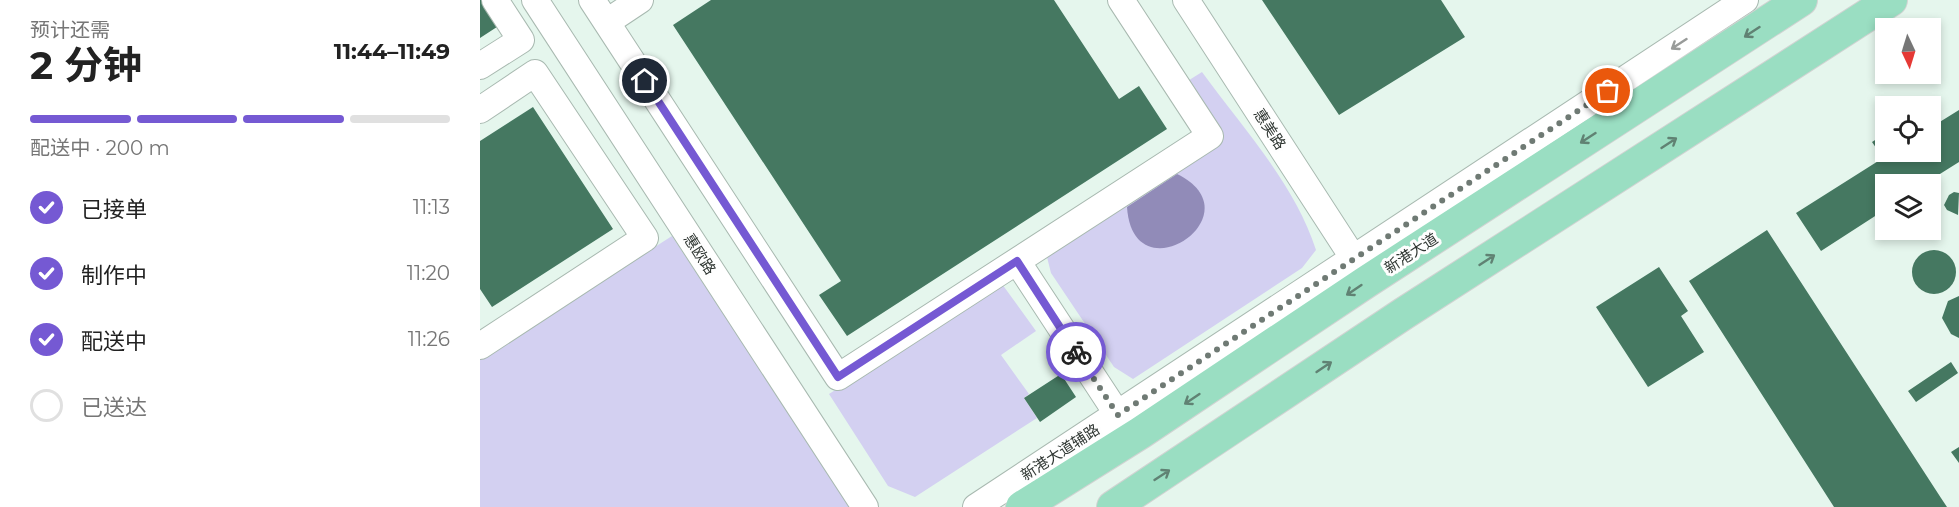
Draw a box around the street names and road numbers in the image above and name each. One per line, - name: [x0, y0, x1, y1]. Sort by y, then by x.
- street label: 惠美路: [1250, 105, 1290, 153]
- street label: 新港大道: [1381, 229, 1441, 277]
- street label: 惠欧路: [680, 230, 720, 278]
- street label: 新港大道辅路: [1017, 420, 1103, 484]

